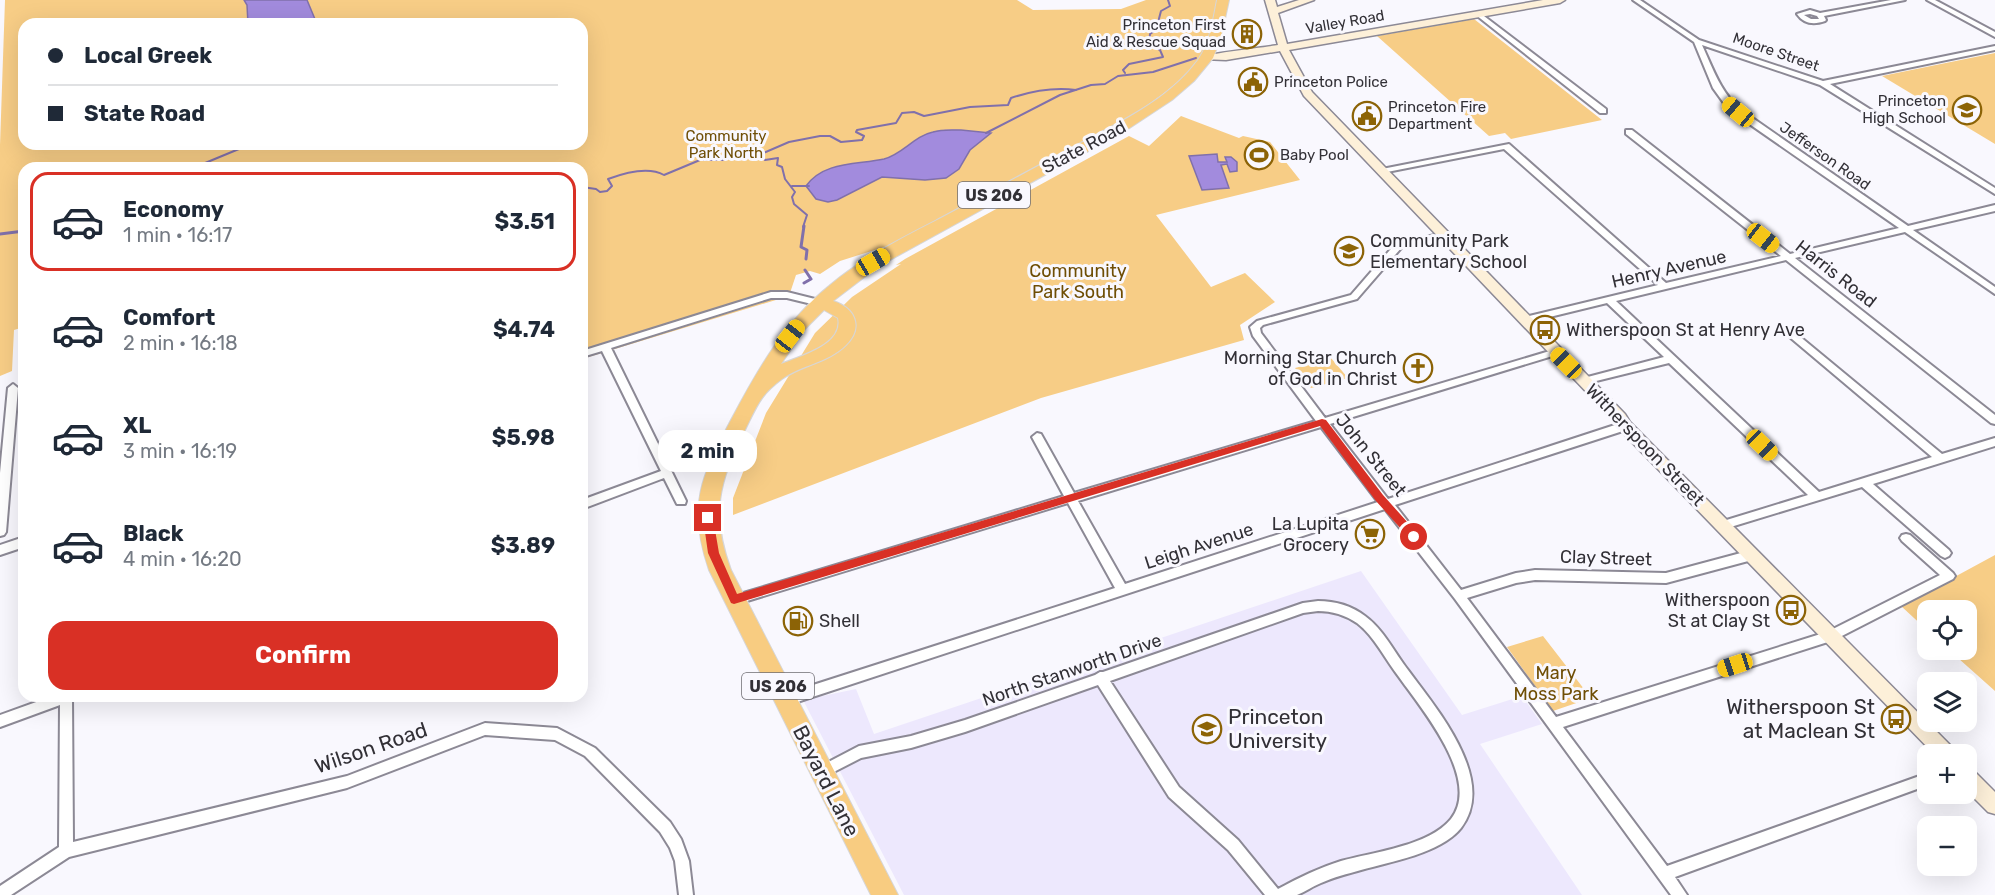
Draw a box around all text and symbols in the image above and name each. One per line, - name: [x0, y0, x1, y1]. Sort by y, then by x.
- street label: Valley Road: [1304, 6, 1386, 38]
- place label: Princeton First Aid & Rescue Squad: [1086, 16, 1226, 51]
- building icon: Princeton First Aid & Rescue Squad: [1231, 18, 1263, 50]
- street label: Moore Street: [1730, 29, 1822, 75]
- text: Local Greek: [84, 42, 212, 69]
- public building icon: Princeton Police: [1237, 66, 1269, 98]
- place label: Princeton Police: [1274, 73, 1388, 91]
- place label: Princeton High School: [1862, 92, 1946, 127]
- car: [1718, 94, 1758, 130]
- school or university icon: Princeton High School: [1951, 94, 1983, 126]
- place label: Princeton Fire Department: [1388, 98, 1486, 133]
- text: State Road: [84, 100, 205, 127]
- public building icon: Princeton Fire Department: [1351, 100, 1383, 132]
- street label: State Road: [1038, 116, 1130, 178]
- street label: Jefferson Road: [1776, 118, 1874, 194]
- park label: Community Park North: [685, 127, 767, 162]
- sports icon: Baby Pool: [1243, 139, 1275, 171]
- place label: Baby Pool: [1280, 146, 1349, 164]
- road number: US 206: [958, 182, 1030, 208]
- icon: car: [51, 195, 105, 249]
- text: Economy: [123, 196, 224, 223]
- text: $3.51: [495, 208, 555, 235]
- car: [1743, 220, 1783, 256]
- text: 1 min · 16:17: [123, 223, 232, 247]
- place label: Community Park Elementary School: [1370, 230, 1527, 273]
- school or university icon: Community Park Elementary School: [1333, 235, 1365, 267]
- street label: Harris Road: [1791, 235, 1881, 313]
- car: [853, 245, 893, 279]
- street label: Henry Avenue: [1609, 245, 1729, 293]
- park label: Community Park South: [1029, 260, 1127, 303]
- icon: car: [51, 303, 105, 357]
- text: Comfort: [123, 304, 215, 331]
- bus stop icon: Witherspoon St at Henry Ave: [1529, 314, 1561, 346]
- text: $4.74: [493, 316, 555, 343]
- car: [772, 316, 808, 356]
- place label: Witherspoon St at Henry Ave: [1566, 319, 1805, 341]
- text: 2 min · 16:18: [123, 331, 238, 355]
- car: [1547, 344, 1585, 382]
- place label: Morning Star Church of God in Christ: [1224, 347, 1397, 390]
- church icon: Morning Star Church of God in Christ: [1402, 352, 1434, 384]
- street label: Witherspoon Street: [1581, 379, 1709, 511]
- street label: John Street: [1331, 409, 1411, 501]
- icon: car: [51, 411, 105, 465]
- text: XL: [123, 412, 151, 439]
- text: $5.98: [492, 424, 555, 451]
- car: [1743, 426, 1781, 464]
- callout: 2 min: [658, 431, 758, 473]
- text: 3 min · 16:19: [123, 439, 237, 463]
- text: 2 min: [680, 439, 735, 463]
- route end: [694, 504, 721, 531]
- place label: La Lupita Grocery: [1272, 513, 1349, 556]
- street label: Leigh Avenue: [1142, 518, 1256, 574]
- supermarket icon: La Lupita Grocery: [1354, 518, 1386, 550]
- icon: car: [51, 519, 105, 573]
- text: Black: [123, 520, 184, 547]
- route start: [1400, 523, 1427, 550]
- text: $3.89: [491, 532, 555, 559]
- street label: Clay Street: [1560, 545, 1652, 571]
- text: 4 min · 16:20: [123, 547, 242, 571]
- place label: Witherspoon St at Clay St: [1665, 589, 1770, 632]
- bus stop icon: Witherspoon St at Clay St: [1775, 594, 1807, 626]
- map controls: [1917, 600, 1977, 876]
- button: locate: [1917, 600, 1977, 660]
- fuel station icon: Shell: [782, 605, 814, 637]
- place label: Shell: [819, 610, 860, 632]
- button: Confirm: [48, 621, 558, 690]
- street label: North Stanworth Drive: [979, 629, 1165, 711]
- car: [1715, 651, 1755, 679]
- park label: Mary Moss Park: [1514, 662, 1599, 705]
- button: layers: [1917, 672, 1977, 732]
- road number: US 206: [742, 673, 814, 699]
- place label: Witherspoon St at Maclean St: [1726, 694, 1875, 743]
- bus stop icon: Witherspoon St at Maclean St: [1880, 703, 1912, 735]
- place label: Princeton University: [1228, 704, 1328, 753]
- school or university icon: Princeton University: [1191, 713, 1223, 745]
- street label: Wilson Road: [311, 717, 430, 778]
- street label: Bayard Lane: [788, 721, 865, 841]
- button: +: [1917, 744, 1977, 804]
- button: −: [1917, 816, 1977, 876]

